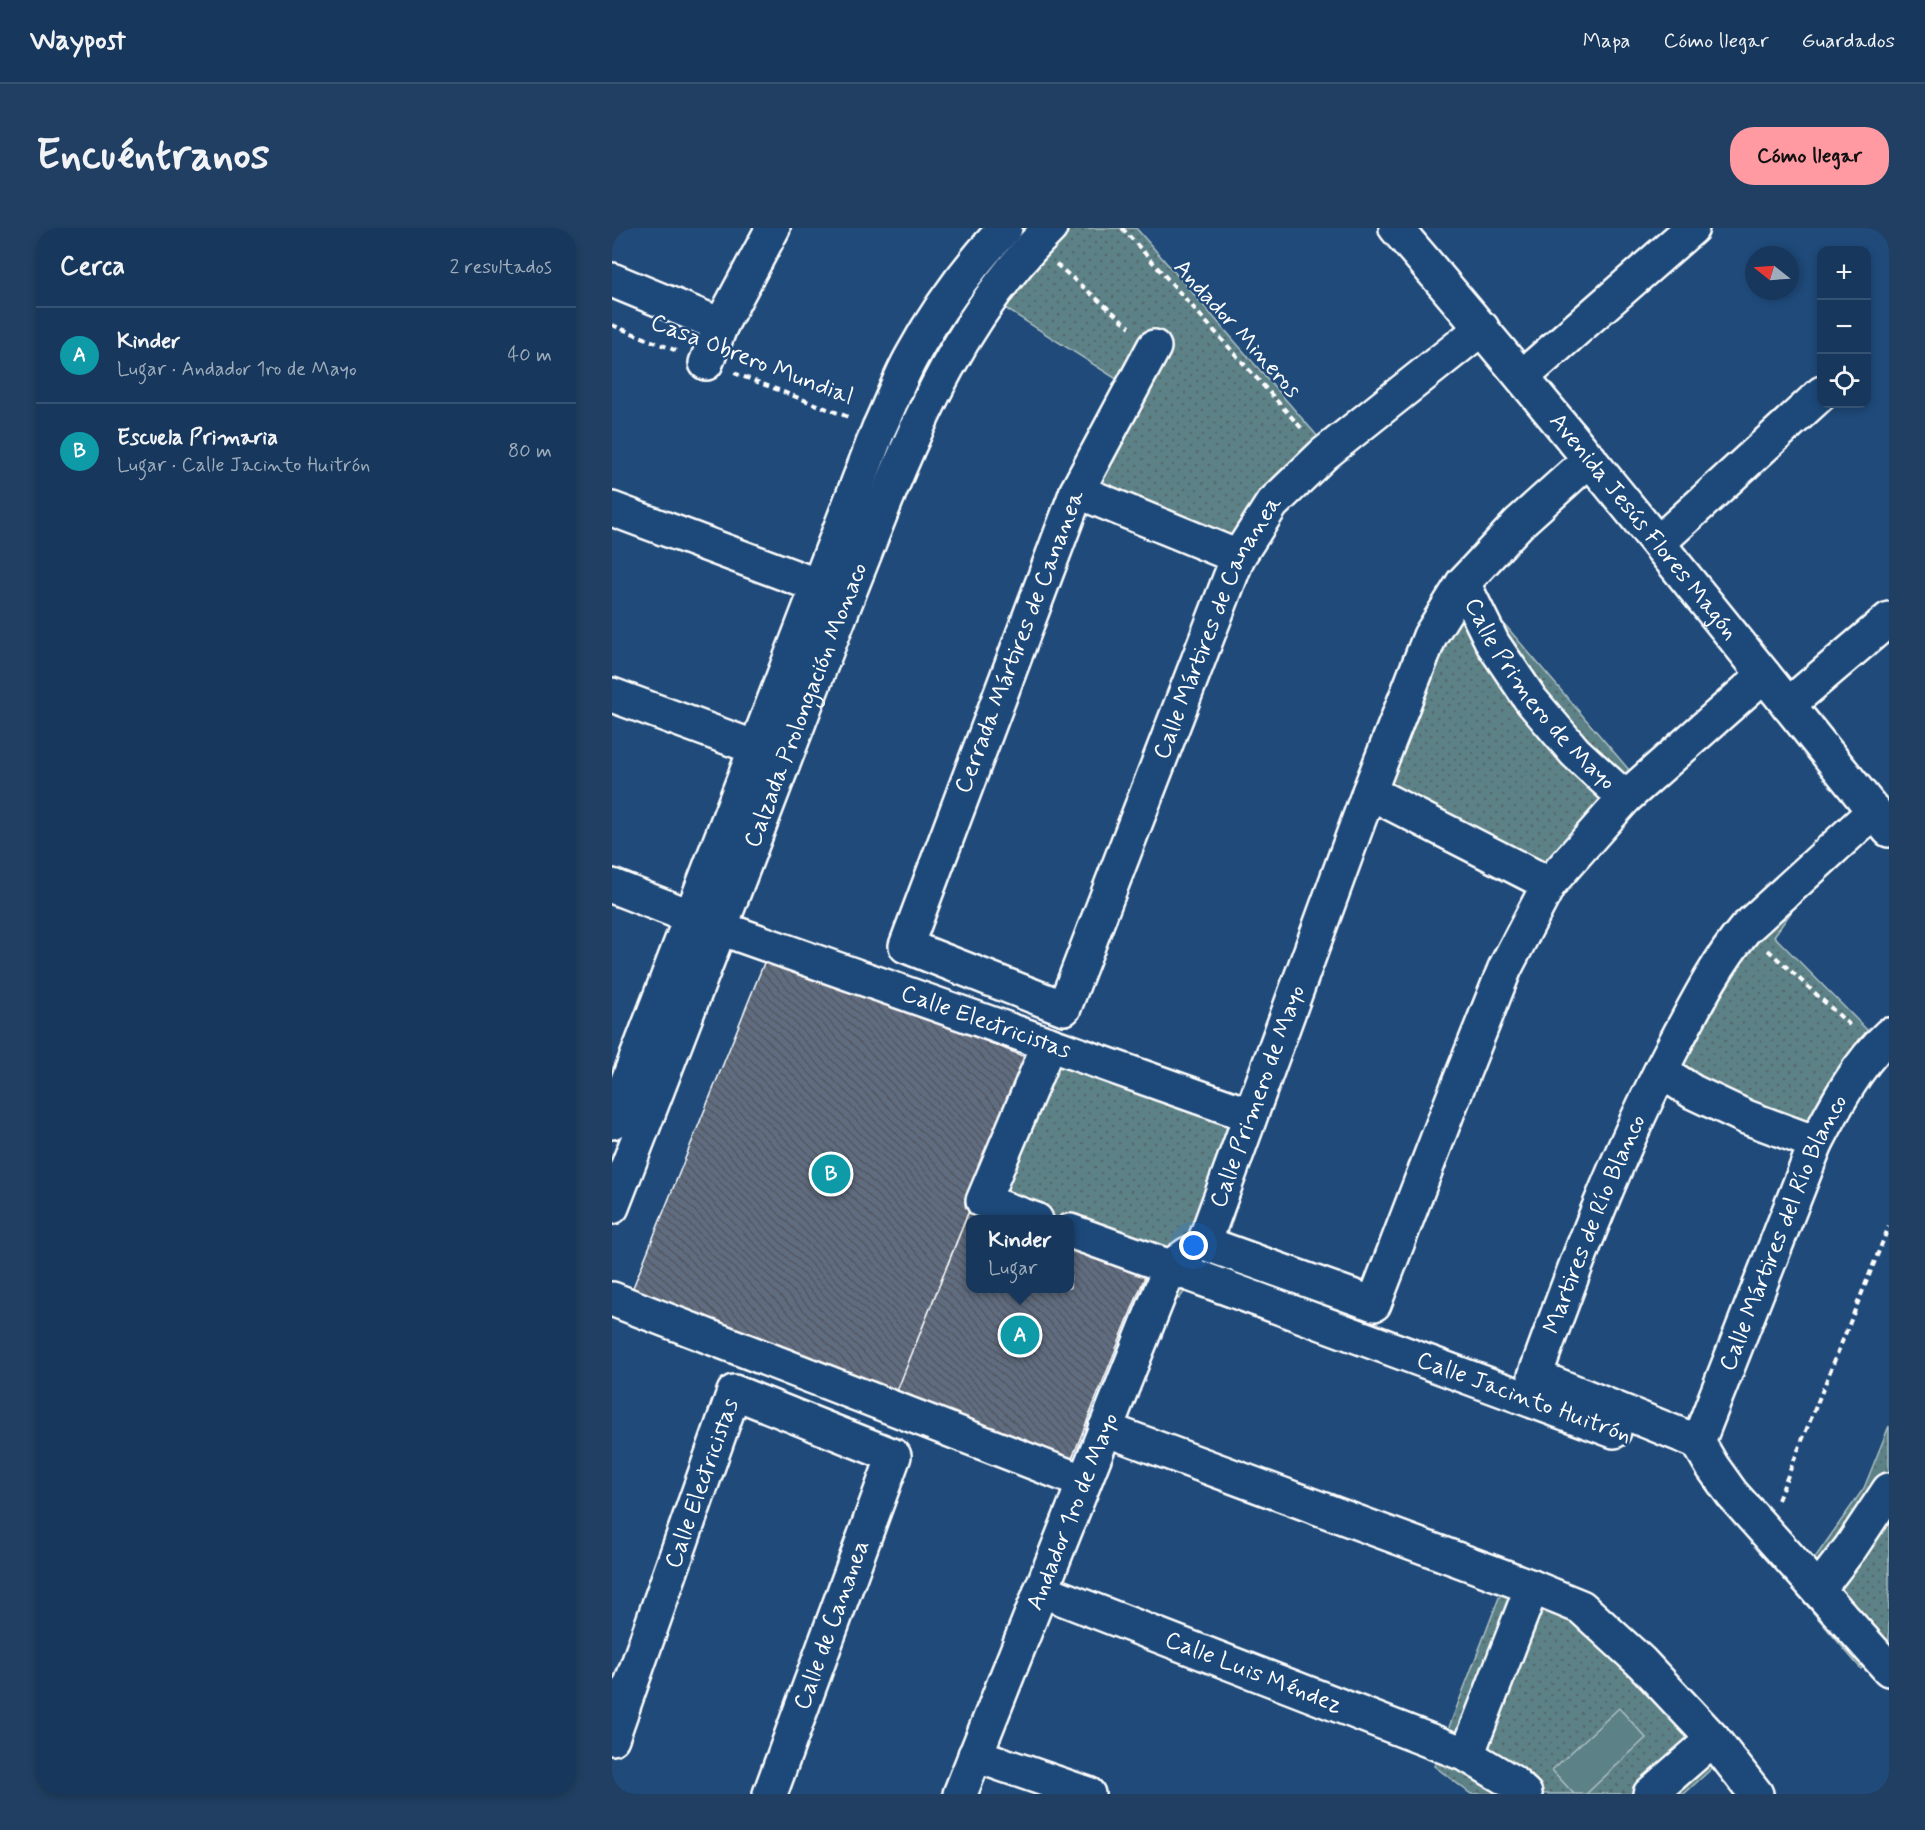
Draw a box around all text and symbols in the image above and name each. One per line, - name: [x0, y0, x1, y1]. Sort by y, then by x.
- text: Waypost: [30, 23, 126, 60]
- text: Mapa: [1583, 27, 1631, 55]
- text: Cómo llegar: [1664, 27, 1769, 55]
- text: Guardados: [1802, 27, 1895, 55]
- button: Cómo llegar: [1730, 127, 1889, 185]
- text: Encuéntranos: [36, 129, 269, 184]
- north arrow: [1745, 246, 1799, 300]
- map controls: [1817, 246, 1871, 408]
- button: +: [1817, 246, 1871, 300]
- text: Cerca: [60, 250, 125, 284]
- street label: Andador Mineros: [1166, 253, 1308, 406]
- text: 2 resultados: [449, 254, 552, 281]
- button: −: [1817, 300, 1871, 354]
- street label: Casa Obrero Mundial: [646, 307, 858, 413]
- text: Kinder: [117, 328, 181, 356]
- text: A: [73, 342, 86, 369]
- text: 40 m: [508, 342, 552, 369]
- button: locate: [1817, 354, 1871, 408]
- text: Lugar · Andador 1ro de Mayo: [117, 356, 357, 383]
- street label: Avenida Jesús Flores Magón: [1542, 407, 1745, 646]
- text: Escuela Primaria: [117, 424, 278, 452]
- text: B: [73, 438, 86, 465]
- text: 80 m: [508, 438, 552, 465]
- text: Lugar · Calle Jacinto Huitrón: [117, 452, 370, 479]
- street label: Cerrada Mártires de Cananea: [948, 485, 1092, 798]
- street label: Calle Mártires de Cananea: [1146, 487, 1289, 764]
- street label: Calzada Prolongación Monaco: [737, 558, 875, 852]
- street label: Calle Primero de Mayo: [1457, 593, 1622, 797]
- street label: Calle Electricistas: [897, 978, 1076, 1066]
- street label: Calle Primero de Mayo: [1203, 981, 1313, 1212]
- street label: Calle Mártires del Río Blanco: [1712, 1089, 1855, 1376]
- street label: Martires de Río Blanco: [1536, 1109, 1653, 1338]
- pin: B: [812, 1152, 850, 1196]
- popup: [966, 1215, 1074, 1293]
- text: Kinder: [988, 1227, 1052, 1255]
- your location: [1179, 1231, 1208, 1260]
- text: Lugar: [988, 1255, 1037, 1282]
- pin: A: [1000, 1312, 1040, 1358]
- street label: Calle Jacinto Huitrón: [1412, 1345, 1636, 1451]
- street label: Calle Electricistas: [658, 1394, 746, 1573]
- street label: Andador 1ro de Mayo: [1019, 1408, 1126, 1615]
- street label: Calle de Cananea: [787, 1536, 877, 1714]
- street label: Calle Luis Méndez: [1160, 1624, 1347, 1721]

